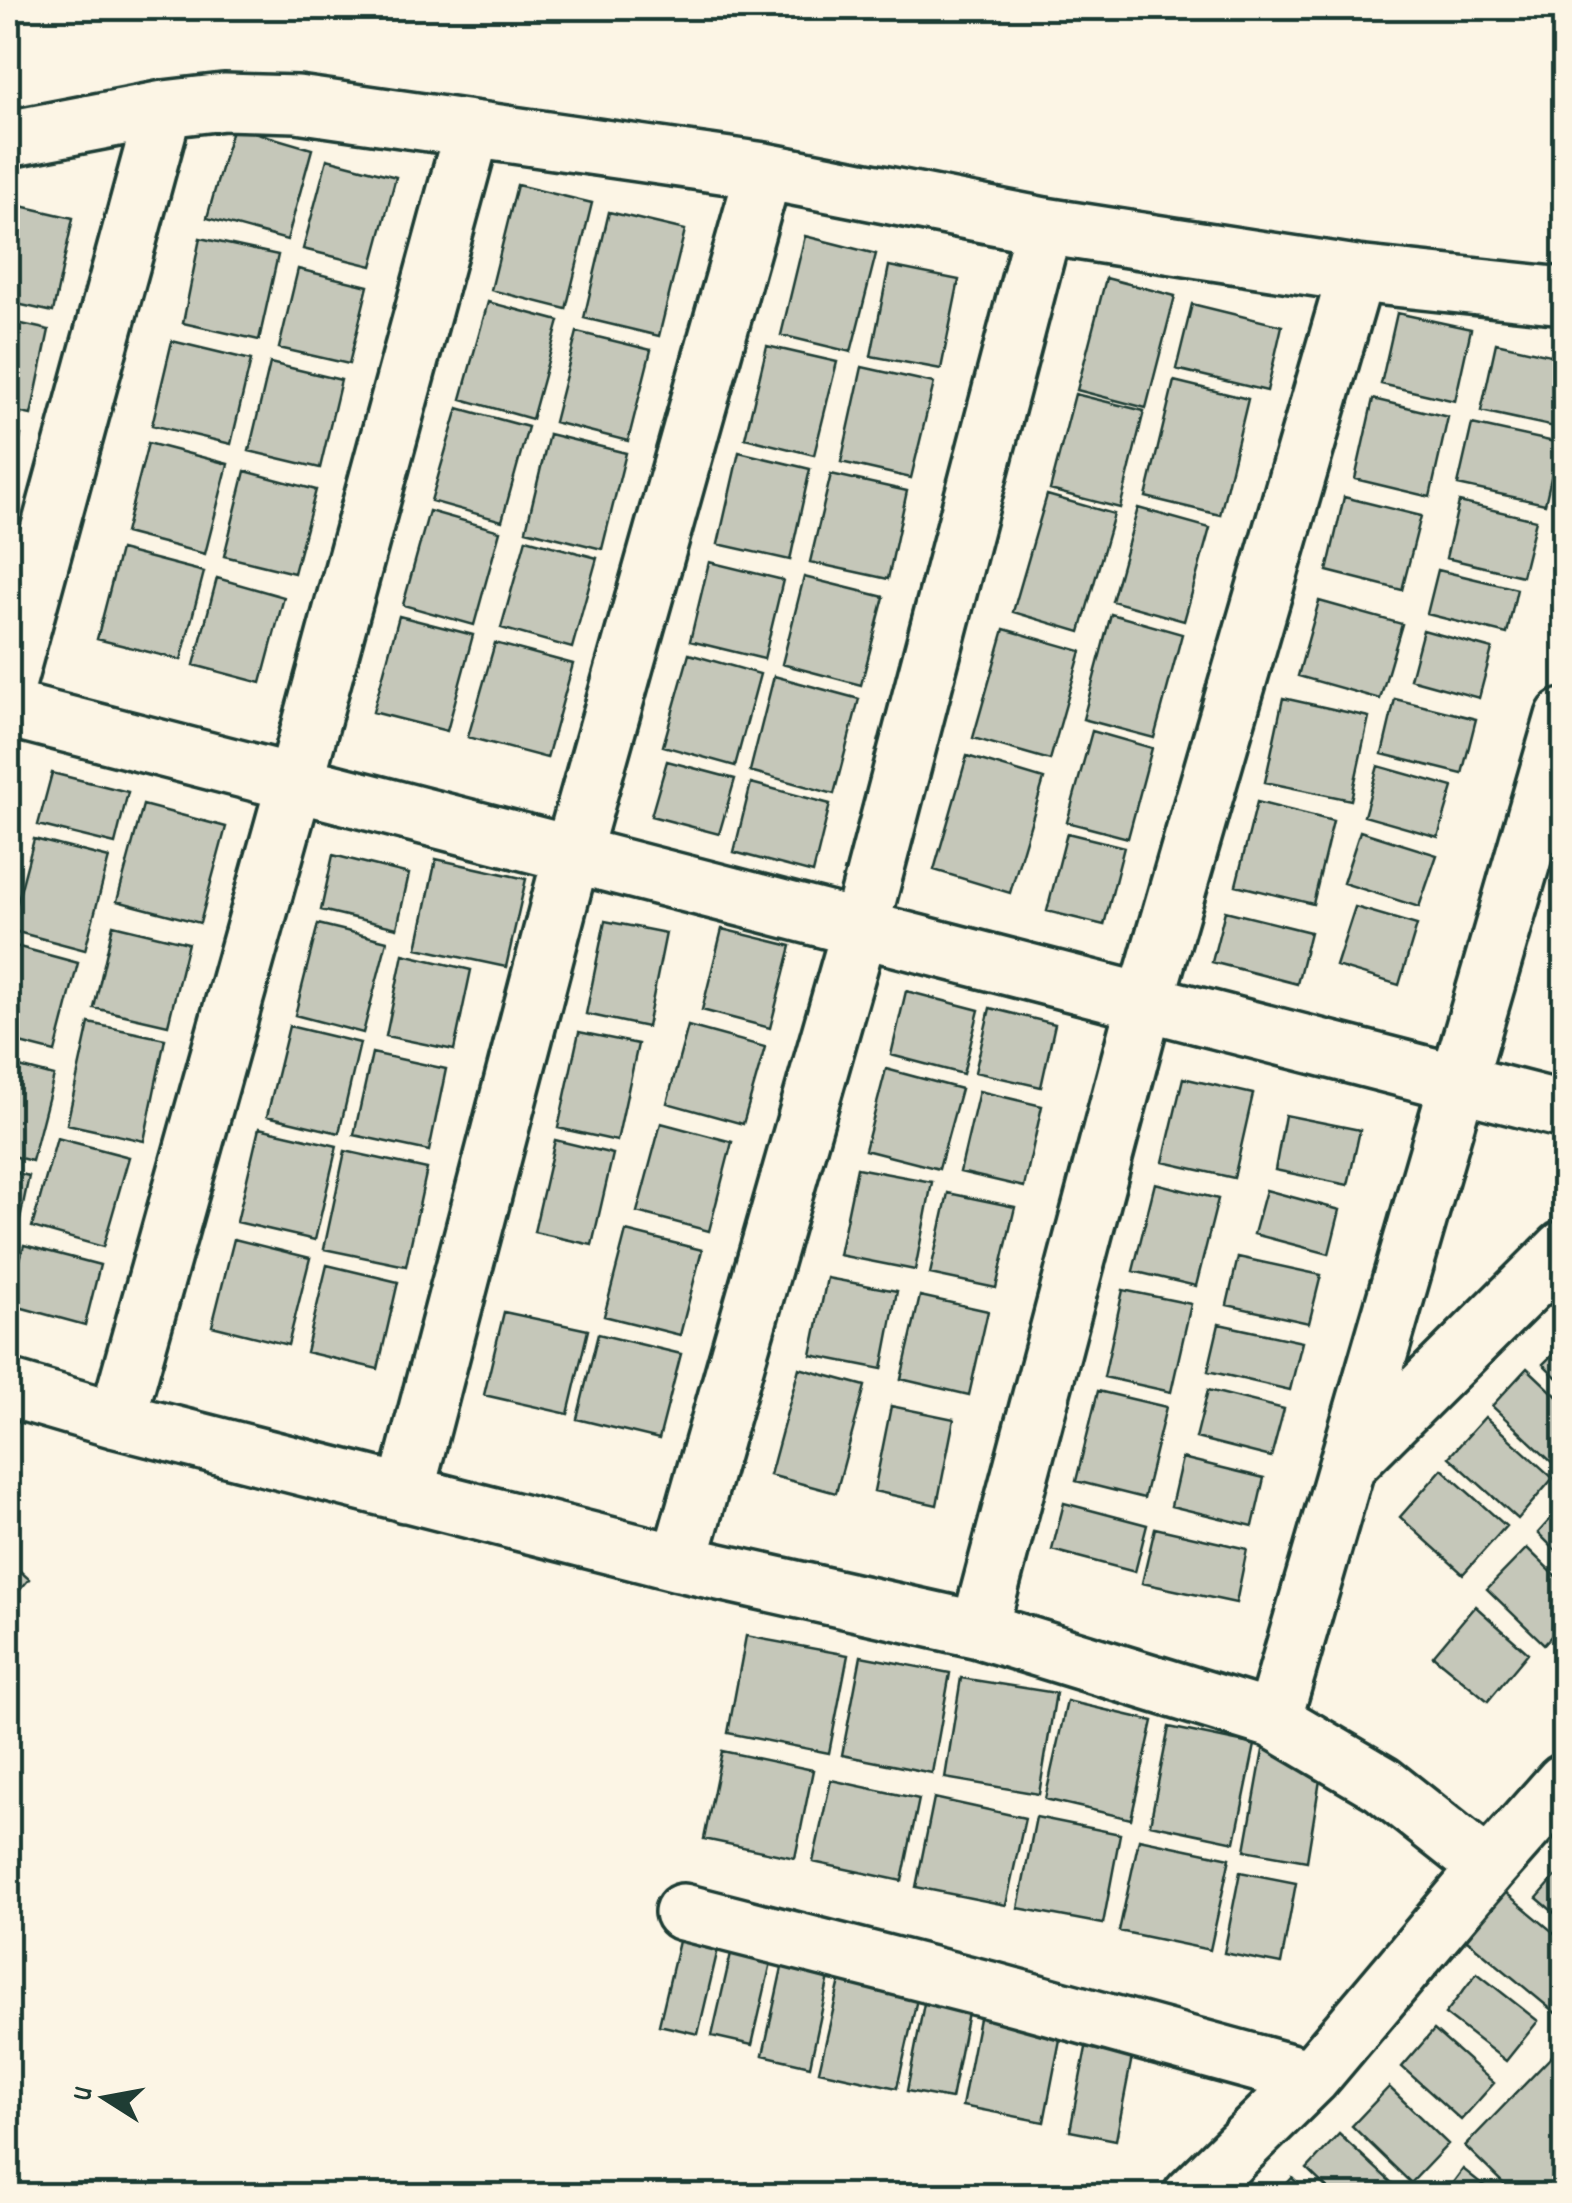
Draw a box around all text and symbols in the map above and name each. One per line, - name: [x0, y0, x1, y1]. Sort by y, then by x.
- north arrow: [55, 2048, 155, 2148]
- text: U: [64, 2084, 106, 2105]

